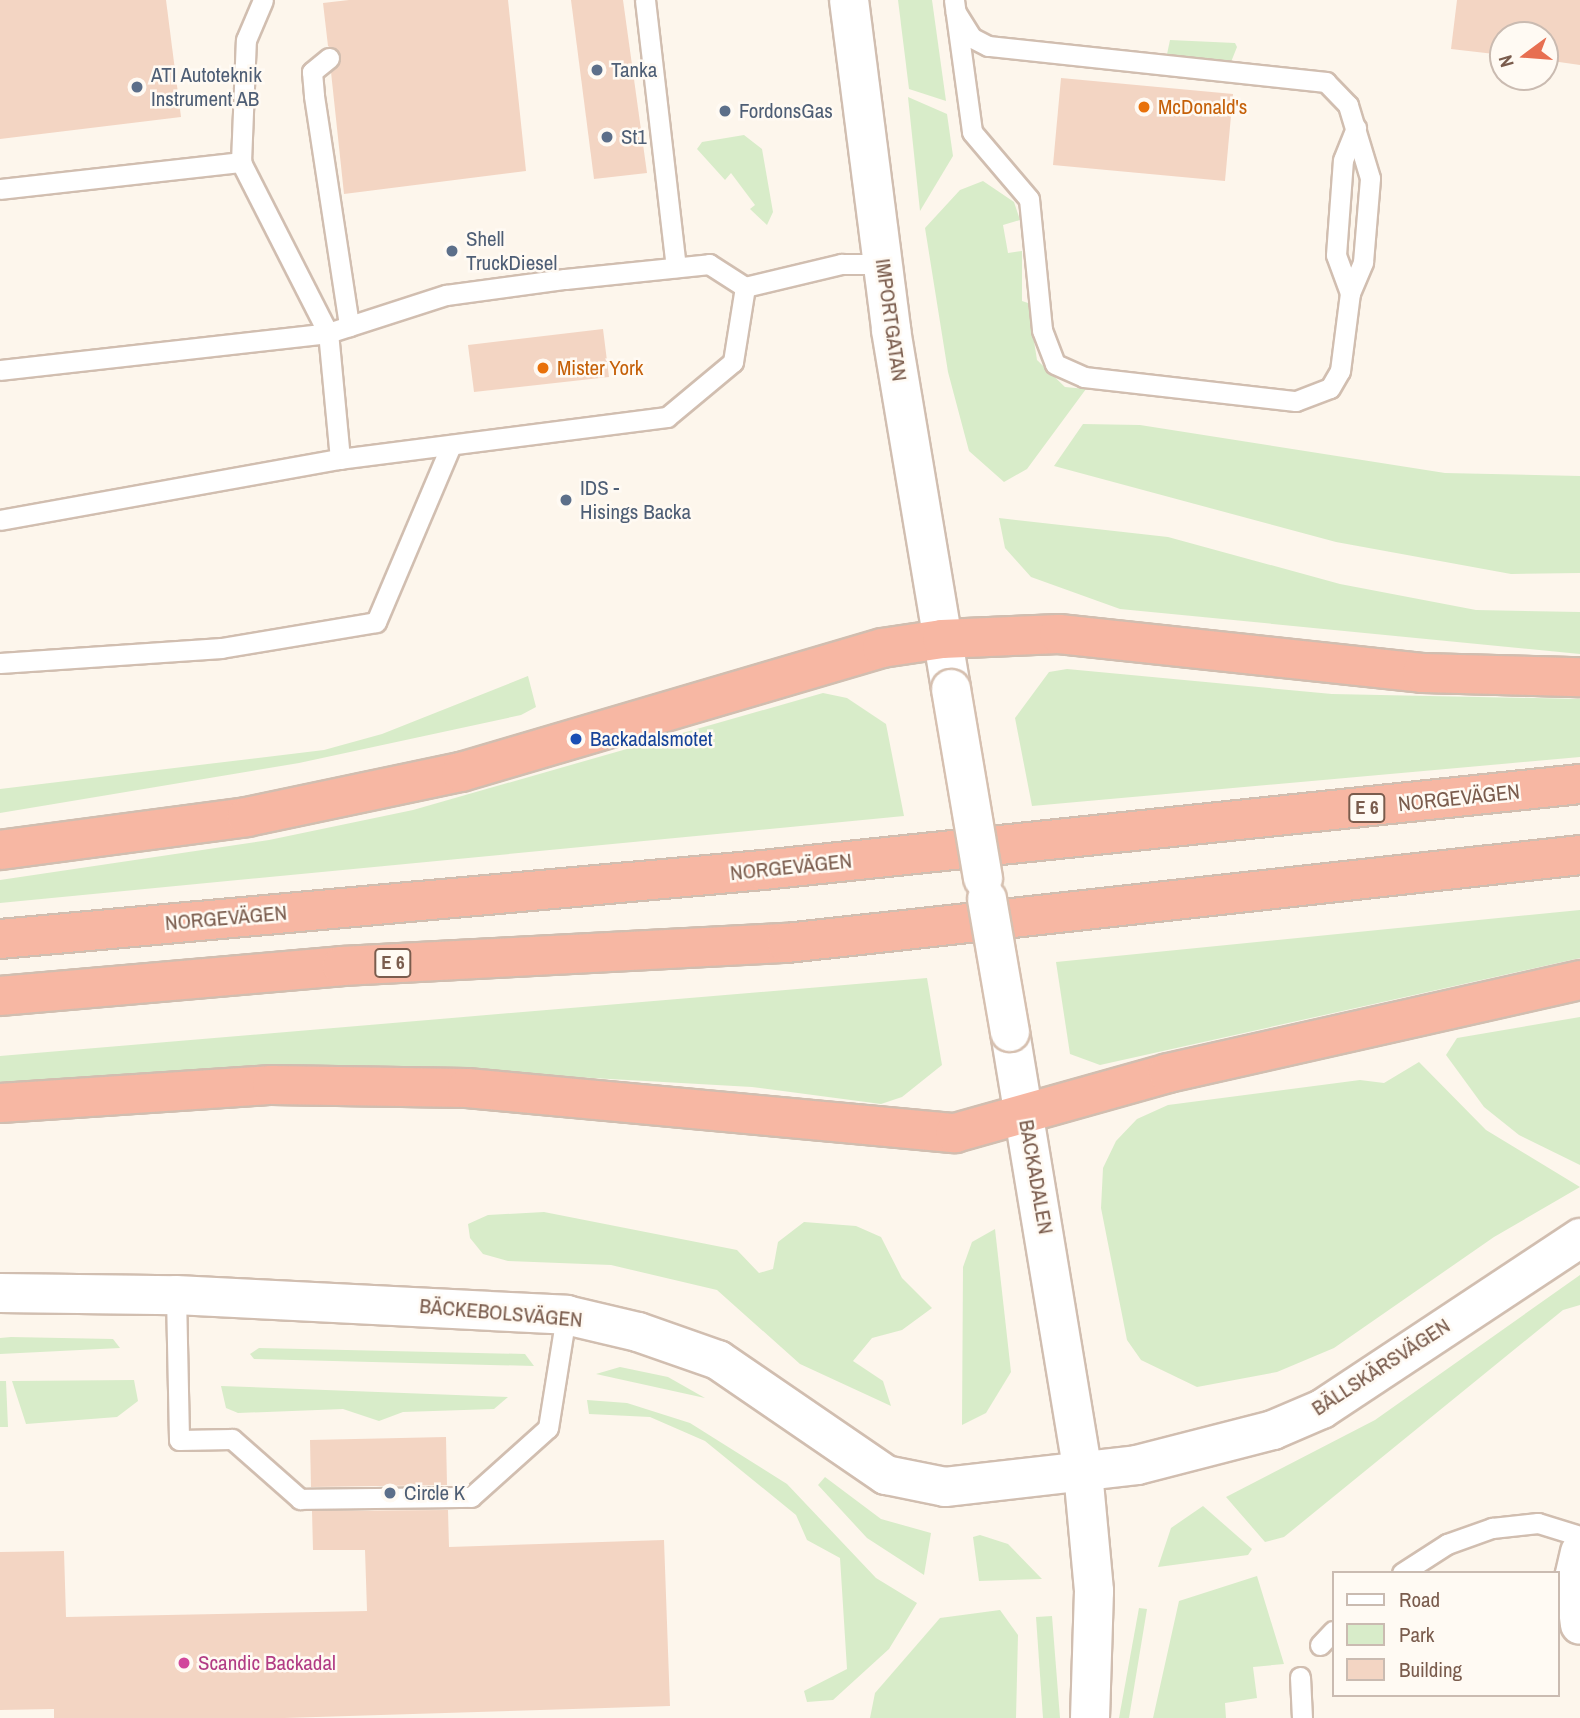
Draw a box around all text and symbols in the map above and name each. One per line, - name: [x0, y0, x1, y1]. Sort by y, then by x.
- north arrow: [1489, 21, 1559, 91]
- text: N: [1492, 52, 1520, 70]
- place label: Tanka: [611, 57, 657, 83]
- place label: ATI Autoteknik Instrument AB: [151, 62, 263, 112]
- marker: Tanka: [589, 62, 605, 78]
- marker: ATI Autoteknik Instrument AB: [129, 79, 145, 95]
- place label: McDonald's: [1158, 94, 1247, 120]
- place label: FordonsGas: [739, 98, 833, 124]
- marker: McDonald's: [1136, 99, 1152, 115]
- marker: FordonsGas: [717, 103, 733, 119]
- place label: St1: [621, 124, 647, 150]
- marker: St1: [599, 129, 615, 145]
- place label: Shell TruckDiesel: [466, 226, 557, 276]
- marker: Shell TruckDiesel: [444, 243, 460, 259]
- street label: IMPORTGATAN: [870, 257, 912, 383]
- place label: Mister York: [557, 355, 644, 381]
- marker: Mister York: [535, 360, 551, 376]
- place label: IDS - Hisings Backa: [580, 475, 691, 525]
- marker: IDS - Hisings Backa: [558, 492, 574, 508]
- place label: Backadalsmotet: [590, 726, 713, 752]
- marker: Backadalsmotet: [568, 731, 584, 747]
- street label: NORGEVÄGEN: [1397, 779, 1521, 817]
- road number: E 6: [1348, 792, 1386, 824]
- street label: NORGEVÄGEN: [729, 848, 853, 886]
- street label: NORGEVÄGEN: [164, 900, 288, 936]
- road number: E 6: [374, 948, 412, 979]
- street label: BACKADALEN: [1014, 1118, 1058, 1236]
- street label: BÄCKEBOLSVÄGEN: [419, 1293, 583, 1333]
- street label: BÄLLSKÄRSVÄGEN: [1307, 1313, 1455, 1421]
- place label: Circle K: [404, 1480, 465, 1506]
- marker: Circle K: [382, 1485, 398, 1501]
- legend: [1332, 1571, 1559, 1697]
- text: Road: [1399, 1585, 1440, 1614]
- text: Park: [1399, 1620, 1434, 1649]
- place label: Scandic Backadal: [198, 1650, 336, 1676]
- marker: Scandic Backadal: [176, 1655, 192, 1671]
- text: Building: [1399, 1655, 1462, 1684]

